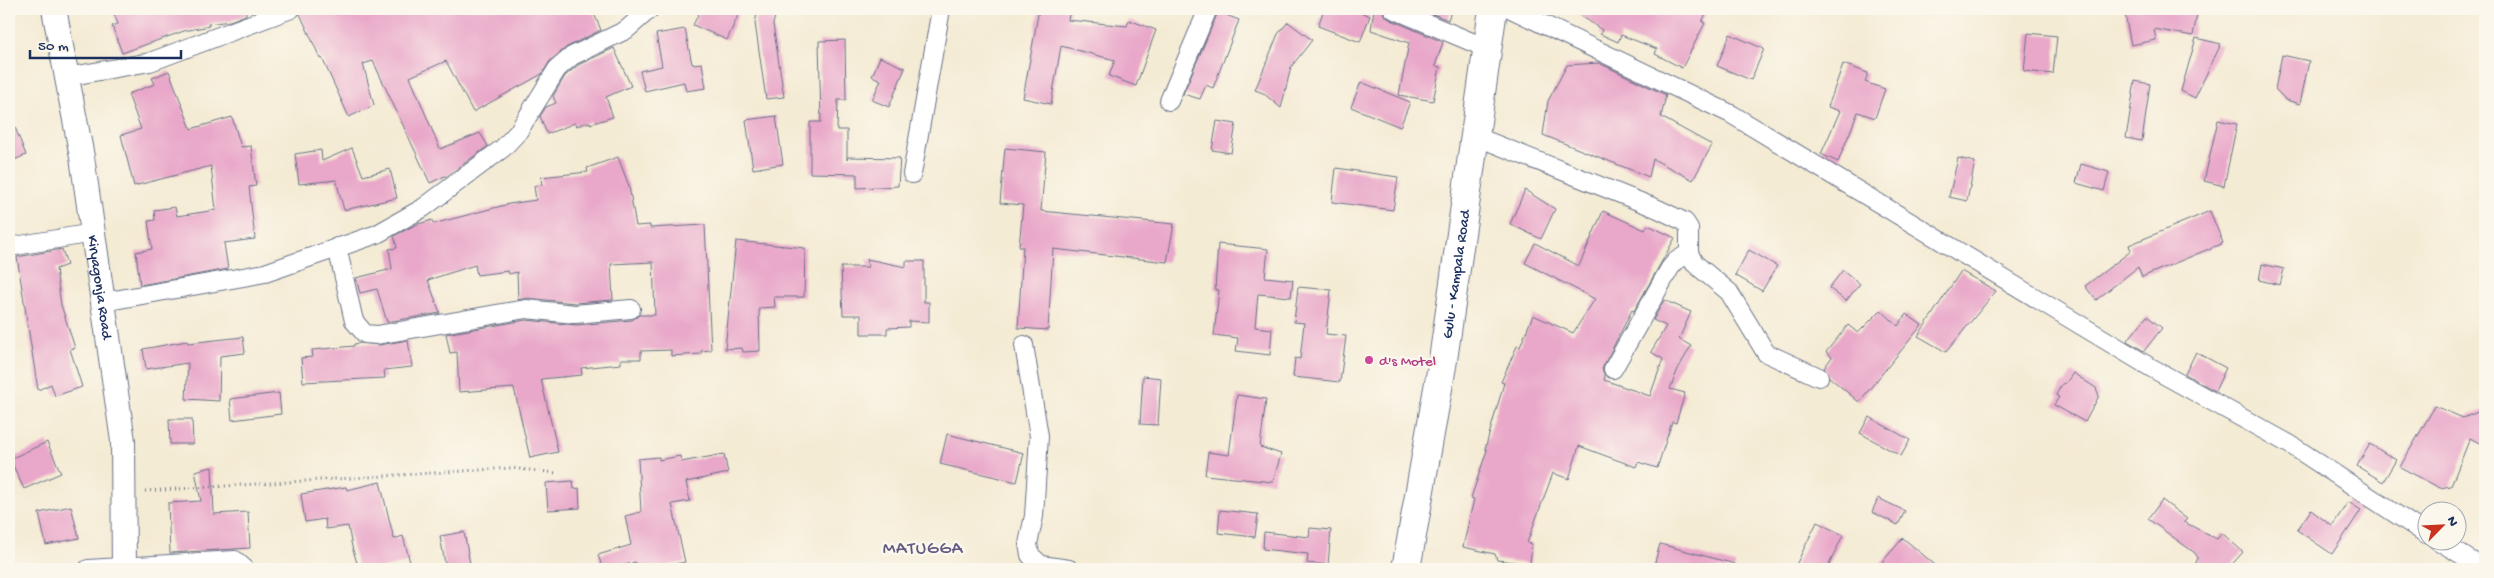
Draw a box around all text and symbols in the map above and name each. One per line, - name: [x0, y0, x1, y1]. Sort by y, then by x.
- scale bar: [30, 28, 181, 60]
- text: 50 m: [38, 38, 69, 56]
- street label: Gulu - Kampala Road: [1439, 208, 1475, 340]
- street label: Kiryagonja Road: [82, 234, 115, 342]
- place label: d's Motel: [1379, 353, 1436, 371]
- marker: d's Motel: [1363, 354, 1375, 366]
- north arrow: [2416, 500, 2466, 550]
- text: N: [2442, 514, 2461, 529]
- district label: MATUGGA: [883, 539, 964, 560]

